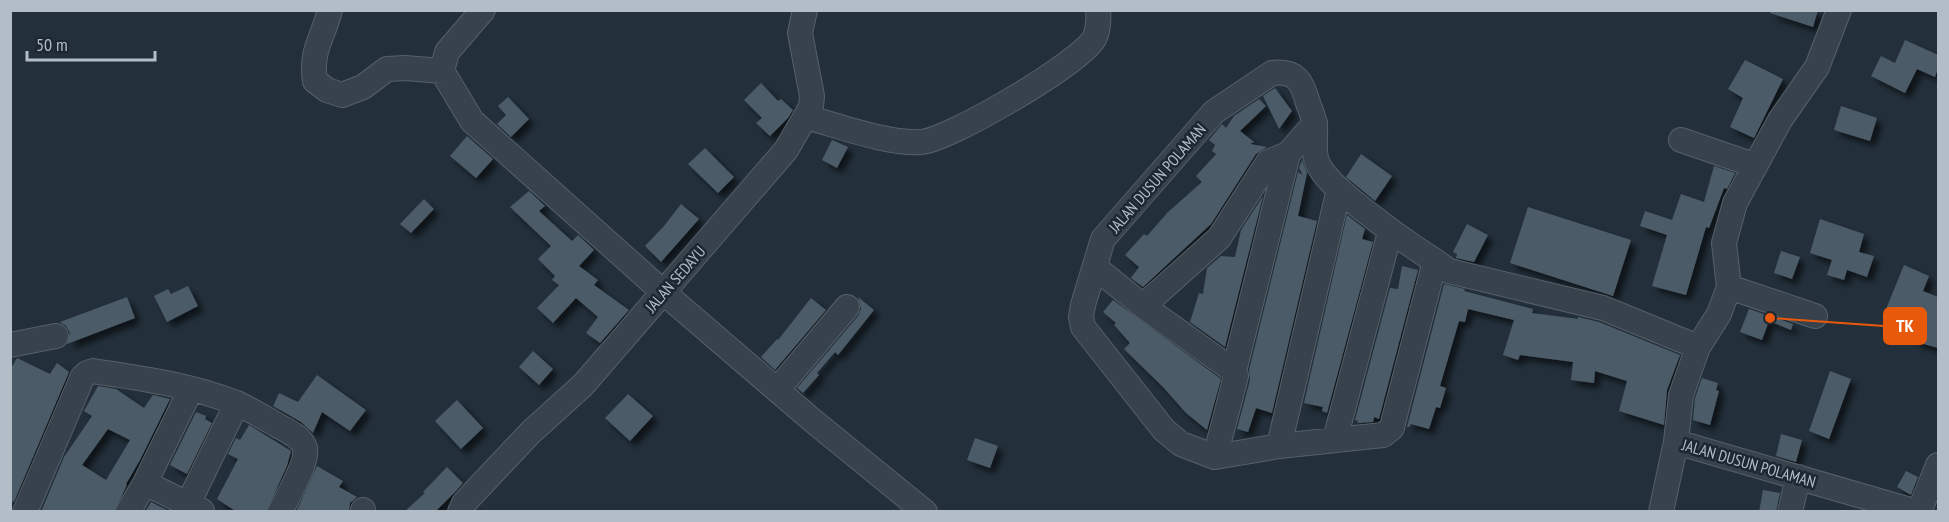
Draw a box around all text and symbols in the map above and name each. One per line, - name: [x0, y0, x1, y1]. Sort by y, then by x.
- scale bar: [27, 24, 154, 62]
- text: 50 m: [36, 33, 68, 56]
- street label: JALAN DUSUN POLAMAN: [1103, 119, 1210, 237]
- street label: JALAN SEDAYU: [640, 242, 709, 317]
- callout: TK: [1884, 308, 1926, 344]
- text: TK: [1896, 314, 1915, 337]
- street label: JALAN DUSUN POLAMAN: [1679, 434, 1818, 492]

